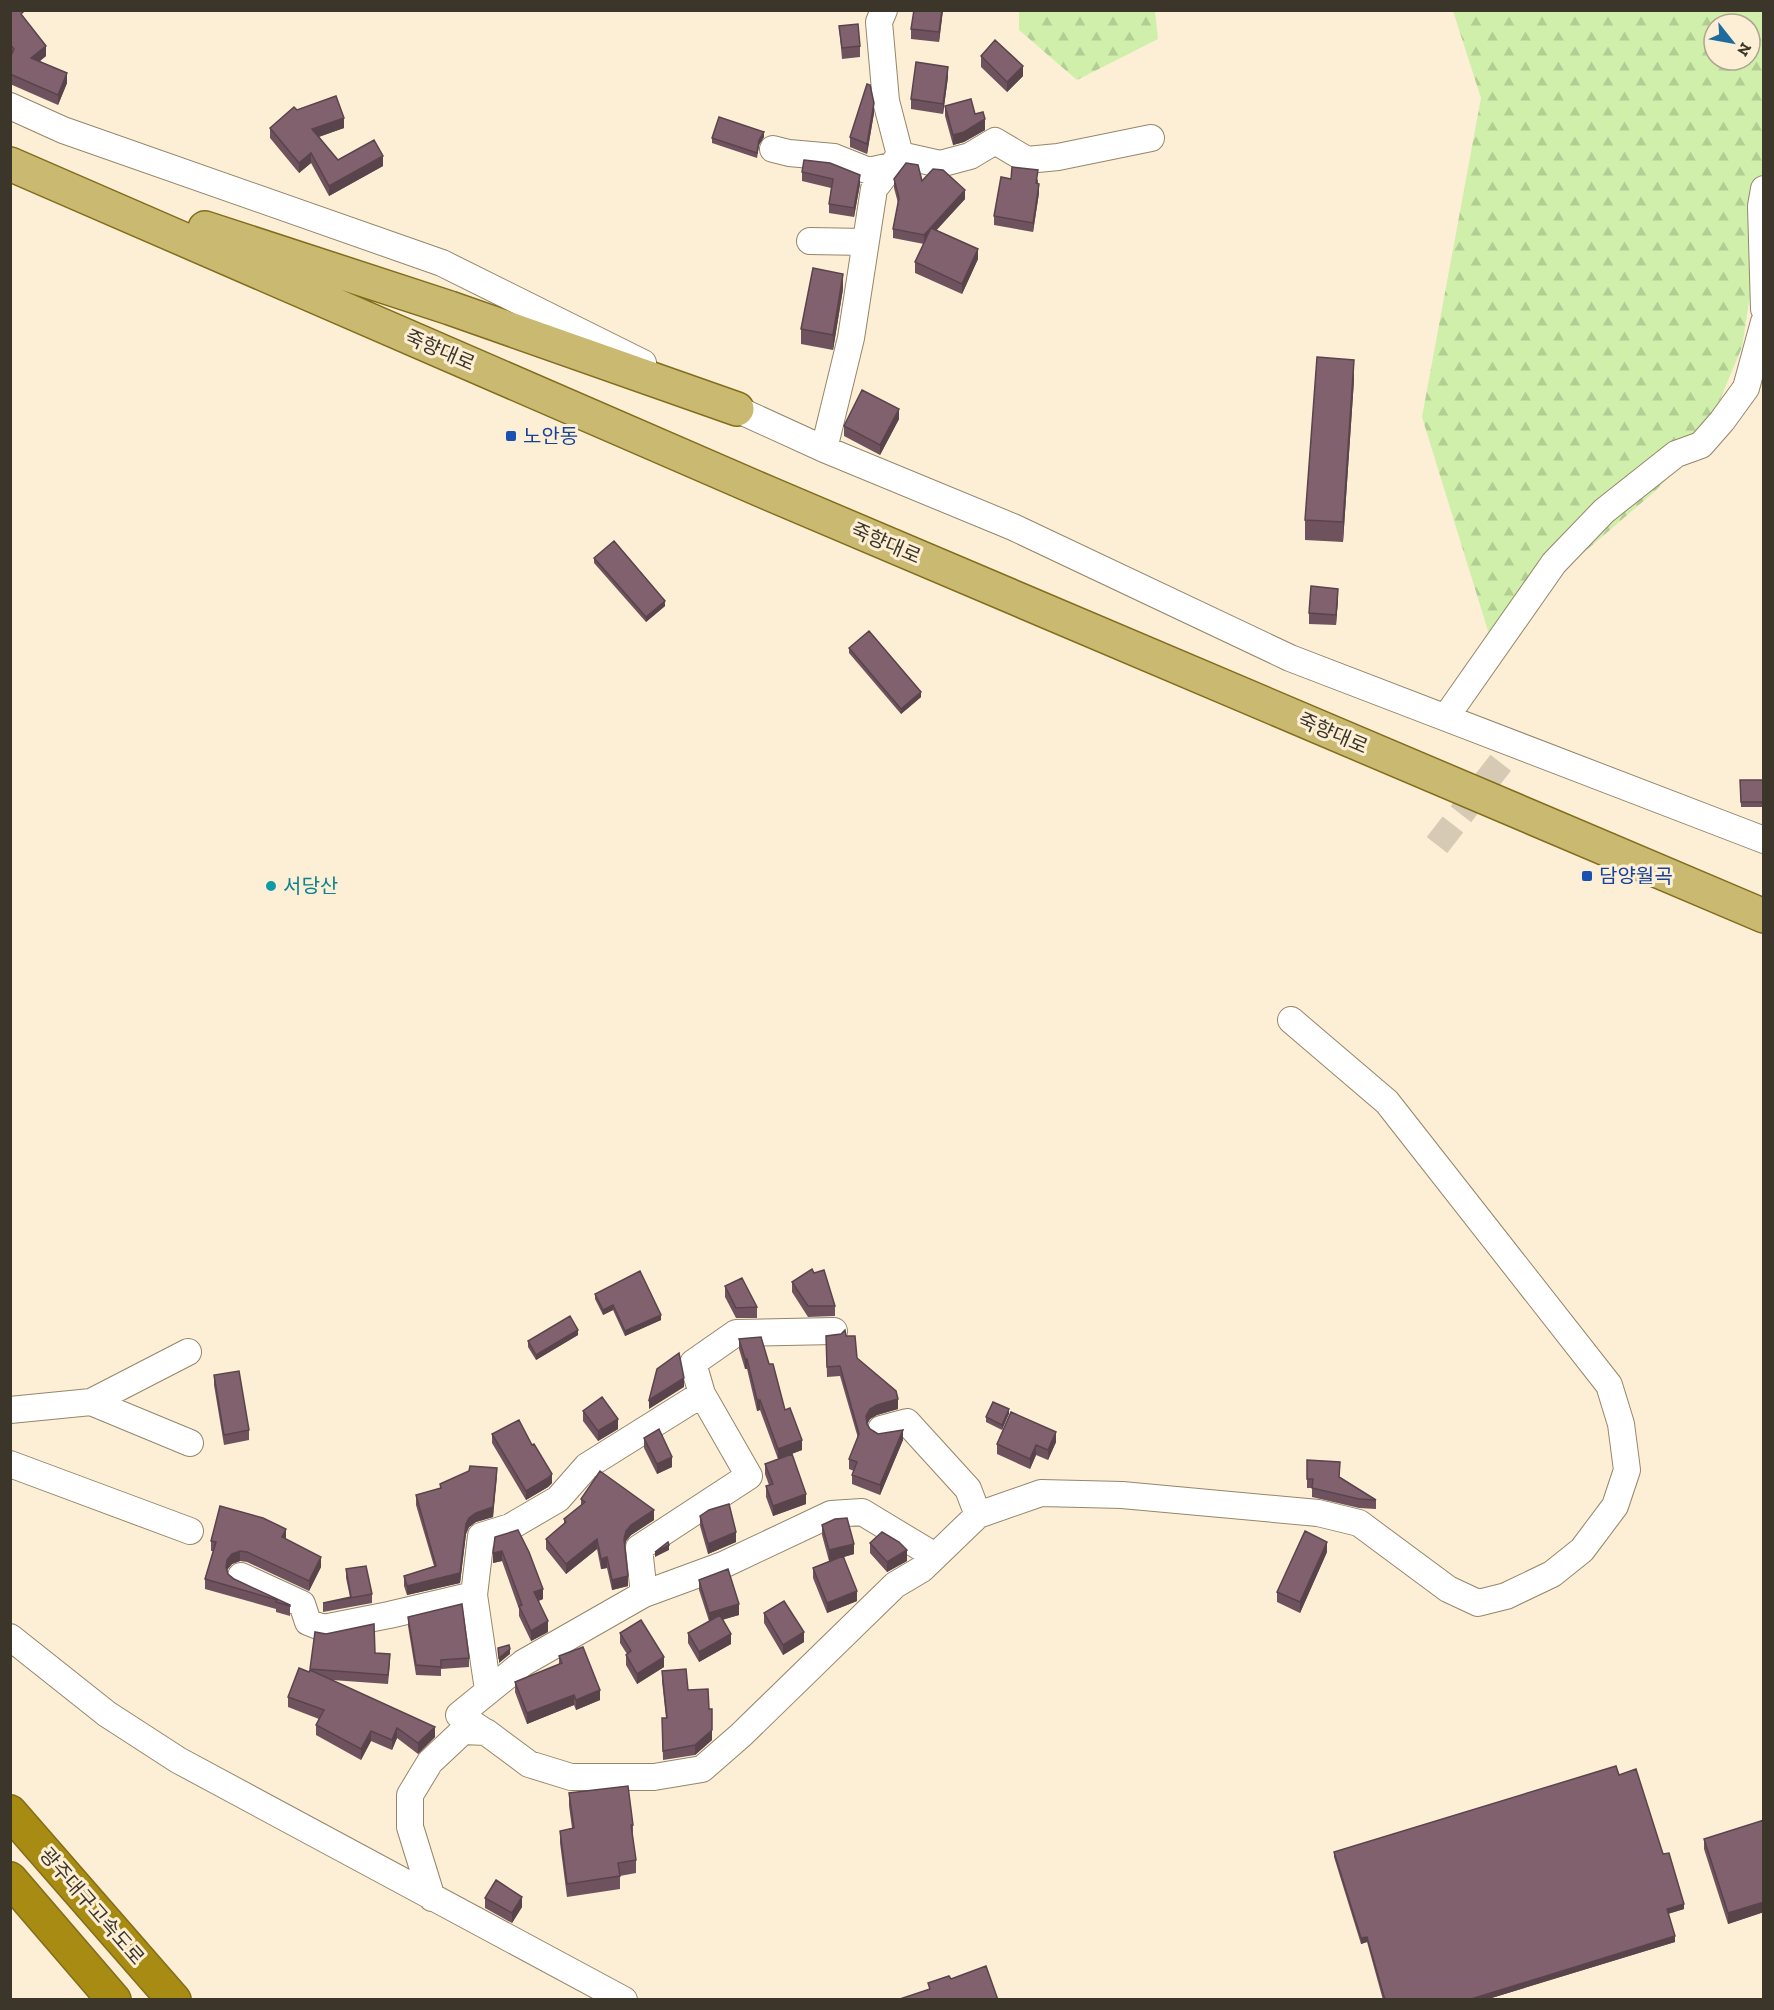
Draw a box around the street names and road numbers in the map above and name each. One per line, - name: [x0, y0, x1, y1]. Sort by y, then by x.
- street label: 죽향대로: [401, 325, 479, 375]
- street label: 죽향대로: [847, 518, 925, 568]
- street label: 죽향대로: [1294, 708, 1372, 758]
- street label: 광주대구고속도로: [35, 1843, 149, 1969]

